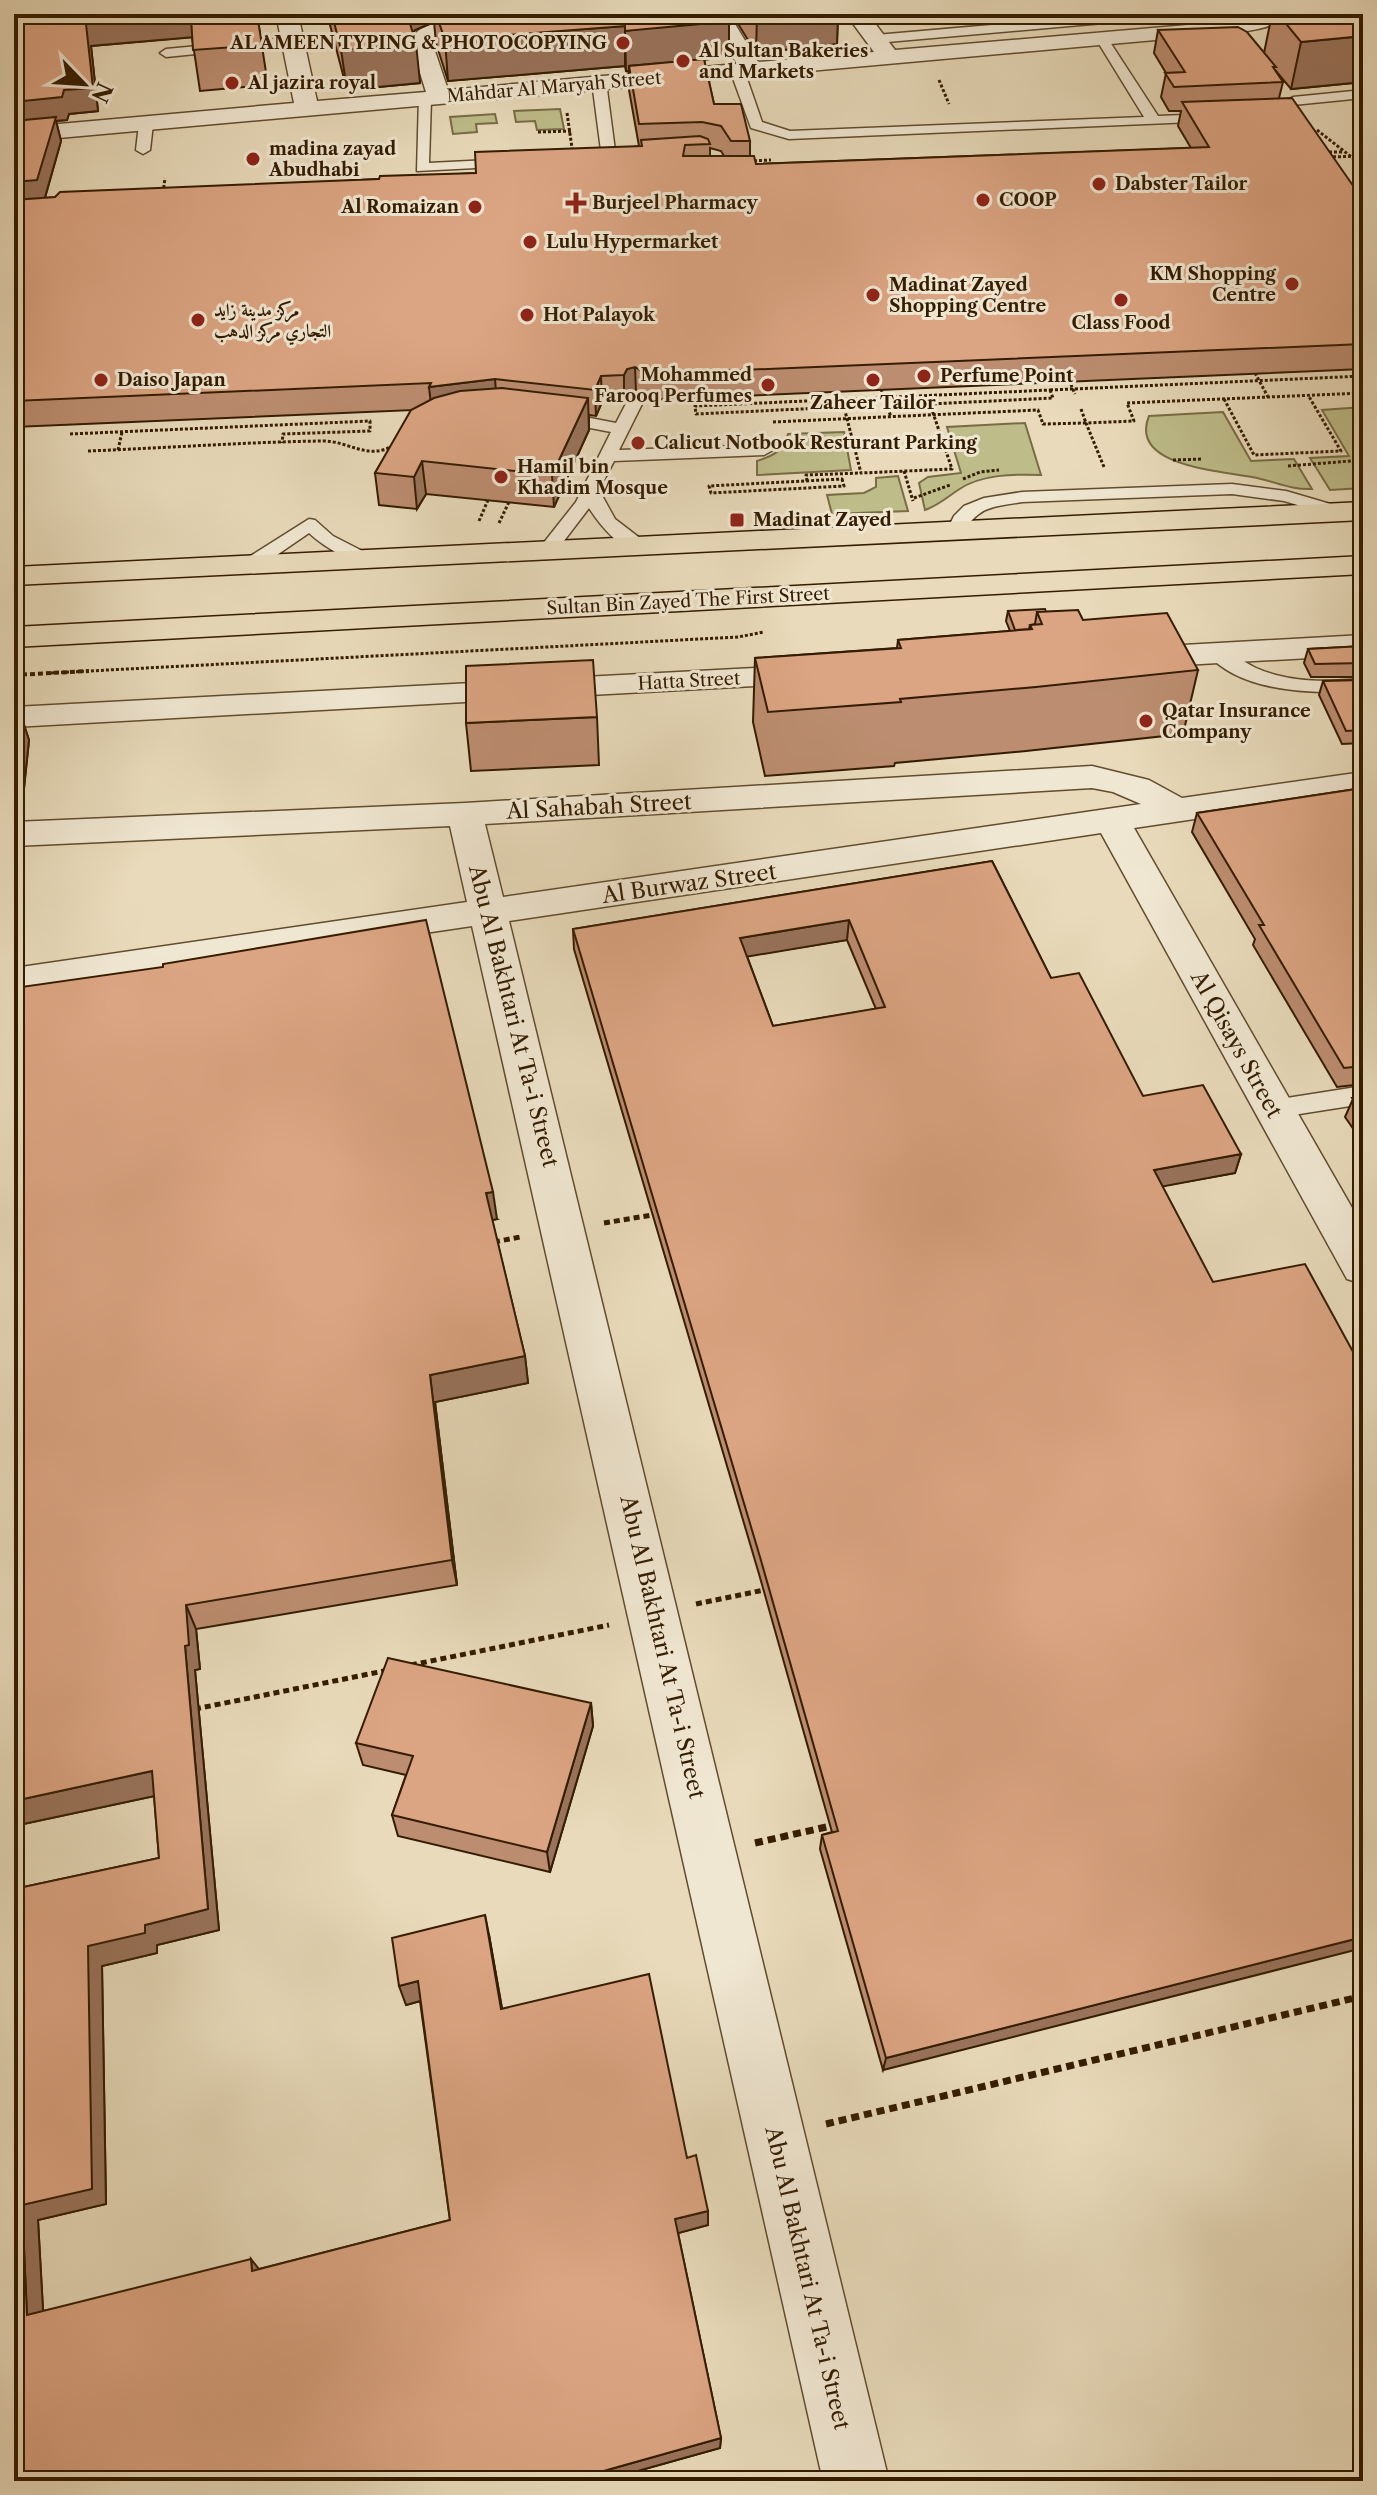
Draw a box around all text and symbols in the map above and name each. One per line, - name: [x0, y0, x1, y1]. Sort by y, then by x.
- place label: AL AMEEN TYPING & PHOTOCOPYING: [229, 32, 607, 54]
- marker: AL AMEEN TYPING & PHOTOCOPYING: [614, 34, 632, 52]
- place label: Al Sultan Bakeries and Markets: [698, 40, 868, 83]
- north arrow: [44, 44, 124, 124]
- marker: Al Sultan Bakeries and Markets: [674, 52, 692, 70]
- street label: Mahdar Al Maryah Street: [446, 67, 663, 107]
- place label: Al jazira royal: [247, 72, 376, 94]
- marker: Al jazira royal: [223, 74, 241, 92]
- text: N: [85, 78, 118, 107]
- place label: madina zayad Abudhabi: [268, 138, 396, 181]
- marker: madina zayad Abudhabi: [244, 150, 262, 168]
- place label: Dabster Tailor: [1115, 173, 1248, 195]
- marker: Dabster Tailor: [1090, 175, 1108, 193]
- place label: COOP: [999, 189, 1057, 211]
- marker: COOP: [974, 191, 992, 209]
- place label: Burjeel Pharmacy: [592, 192, 759, 214]
- marker: Burjeel Pharmacy: [567, 194, 585, 212]
- place label: Al Romaizan: [340, 196, 460, 218]
- marker: Al Romaizan: [466, 198, 484, 216]
- place label: Lulu Hypermarket: [546, 231, 719, 253]
- marker: Lulu Hypermarket: [521, 233, 539, 251]
- place label: KM Shopping Centre: [1149, 263, 1277, 306]
- place label: Madinat Zayed Shopping Centre: [889, 274, 1046, 317]
- marker: KM Shopping Centre: [1283, 275, 1301, 293]
- marker: Madinat Zayed Shopping Centre: [864, 286, 882, 304]
- marker: Class Food: [1112, 291, 1130, 309]
- place label: مركز مدينة زايد التجاري مركز الدهب: [214, 299, 331, 346]
- place label: Hot Palayok: [543, 304, 656, 326]
- marker: Hot Palayok: [518, 306, 536, 324]
- marker: مركز مدينة زايد التجاري مركز الدهب: [189, 311, 207, 329]
- place label: Class Food: [1072, 312, 1170, 334]
- place label: Mohammed Farooq Perfumes: [594, 364, 752, 407]
- place label: Perfume Point: [940, 365, 1074, 387]
- marker: Perfume Point: [915, 367, 933, 385]
- place label: Daiso Japan: [117, 369, 226, 391]
- marker: Daiso Japan: [92, 371, 110, 389]
- marker: Zaheer Tailor: [864, 371, 882, 389]
- marker: Mohammed Farooq Perfumes: [759, 376, 777, 394]
- place label: Zaheer Tailor: [810, 392, 936, 414]
- place label: Calicut Notbook Resturant Parking: [654, 432, 978, 454]
- marker: Calicut Notbook Resturant Parking: [629, 434, 647, 452]
- place label: Hamil bin Khadim Mosque: [517, 456, 668, 499]
- marker: Hamil bin Khadim Mosque: [492, 468, 510, 486]
- place label: Madinat Zayed: [753, 509, 892, 531]
- marker: Madinat Zayed: [728, 511, 746, 529]
- street label: Sultan Bin Zayed The First Street: [546, 583, 831, 619]
- street label: Hatta Street: [637, 667, 741, 695]
- place label: Qatar Insurance Company: [1162, 700, 1311, 743]
- marker: Qatar Insurance Company: [1137, 712, 1155, 730]
- street label: Al Sahabah Street: [505, 788, 693, 825]
- street label: Al Burwaz Street: [599, 858, 778, 909]
- street label: Abu Al Bakhtari At Ta-i Street: [463, 861, 564, 1170]
- street label: Al Qisays Street: [1185, 965, 1288, 1123]
- street label: Abu Al Bakhtari At Ta-i Street: [614, 1492, 711, 1802]
- street label: Abu Al Bakhtari At Ta-i Street: [759, 2123, 856, 2433]

